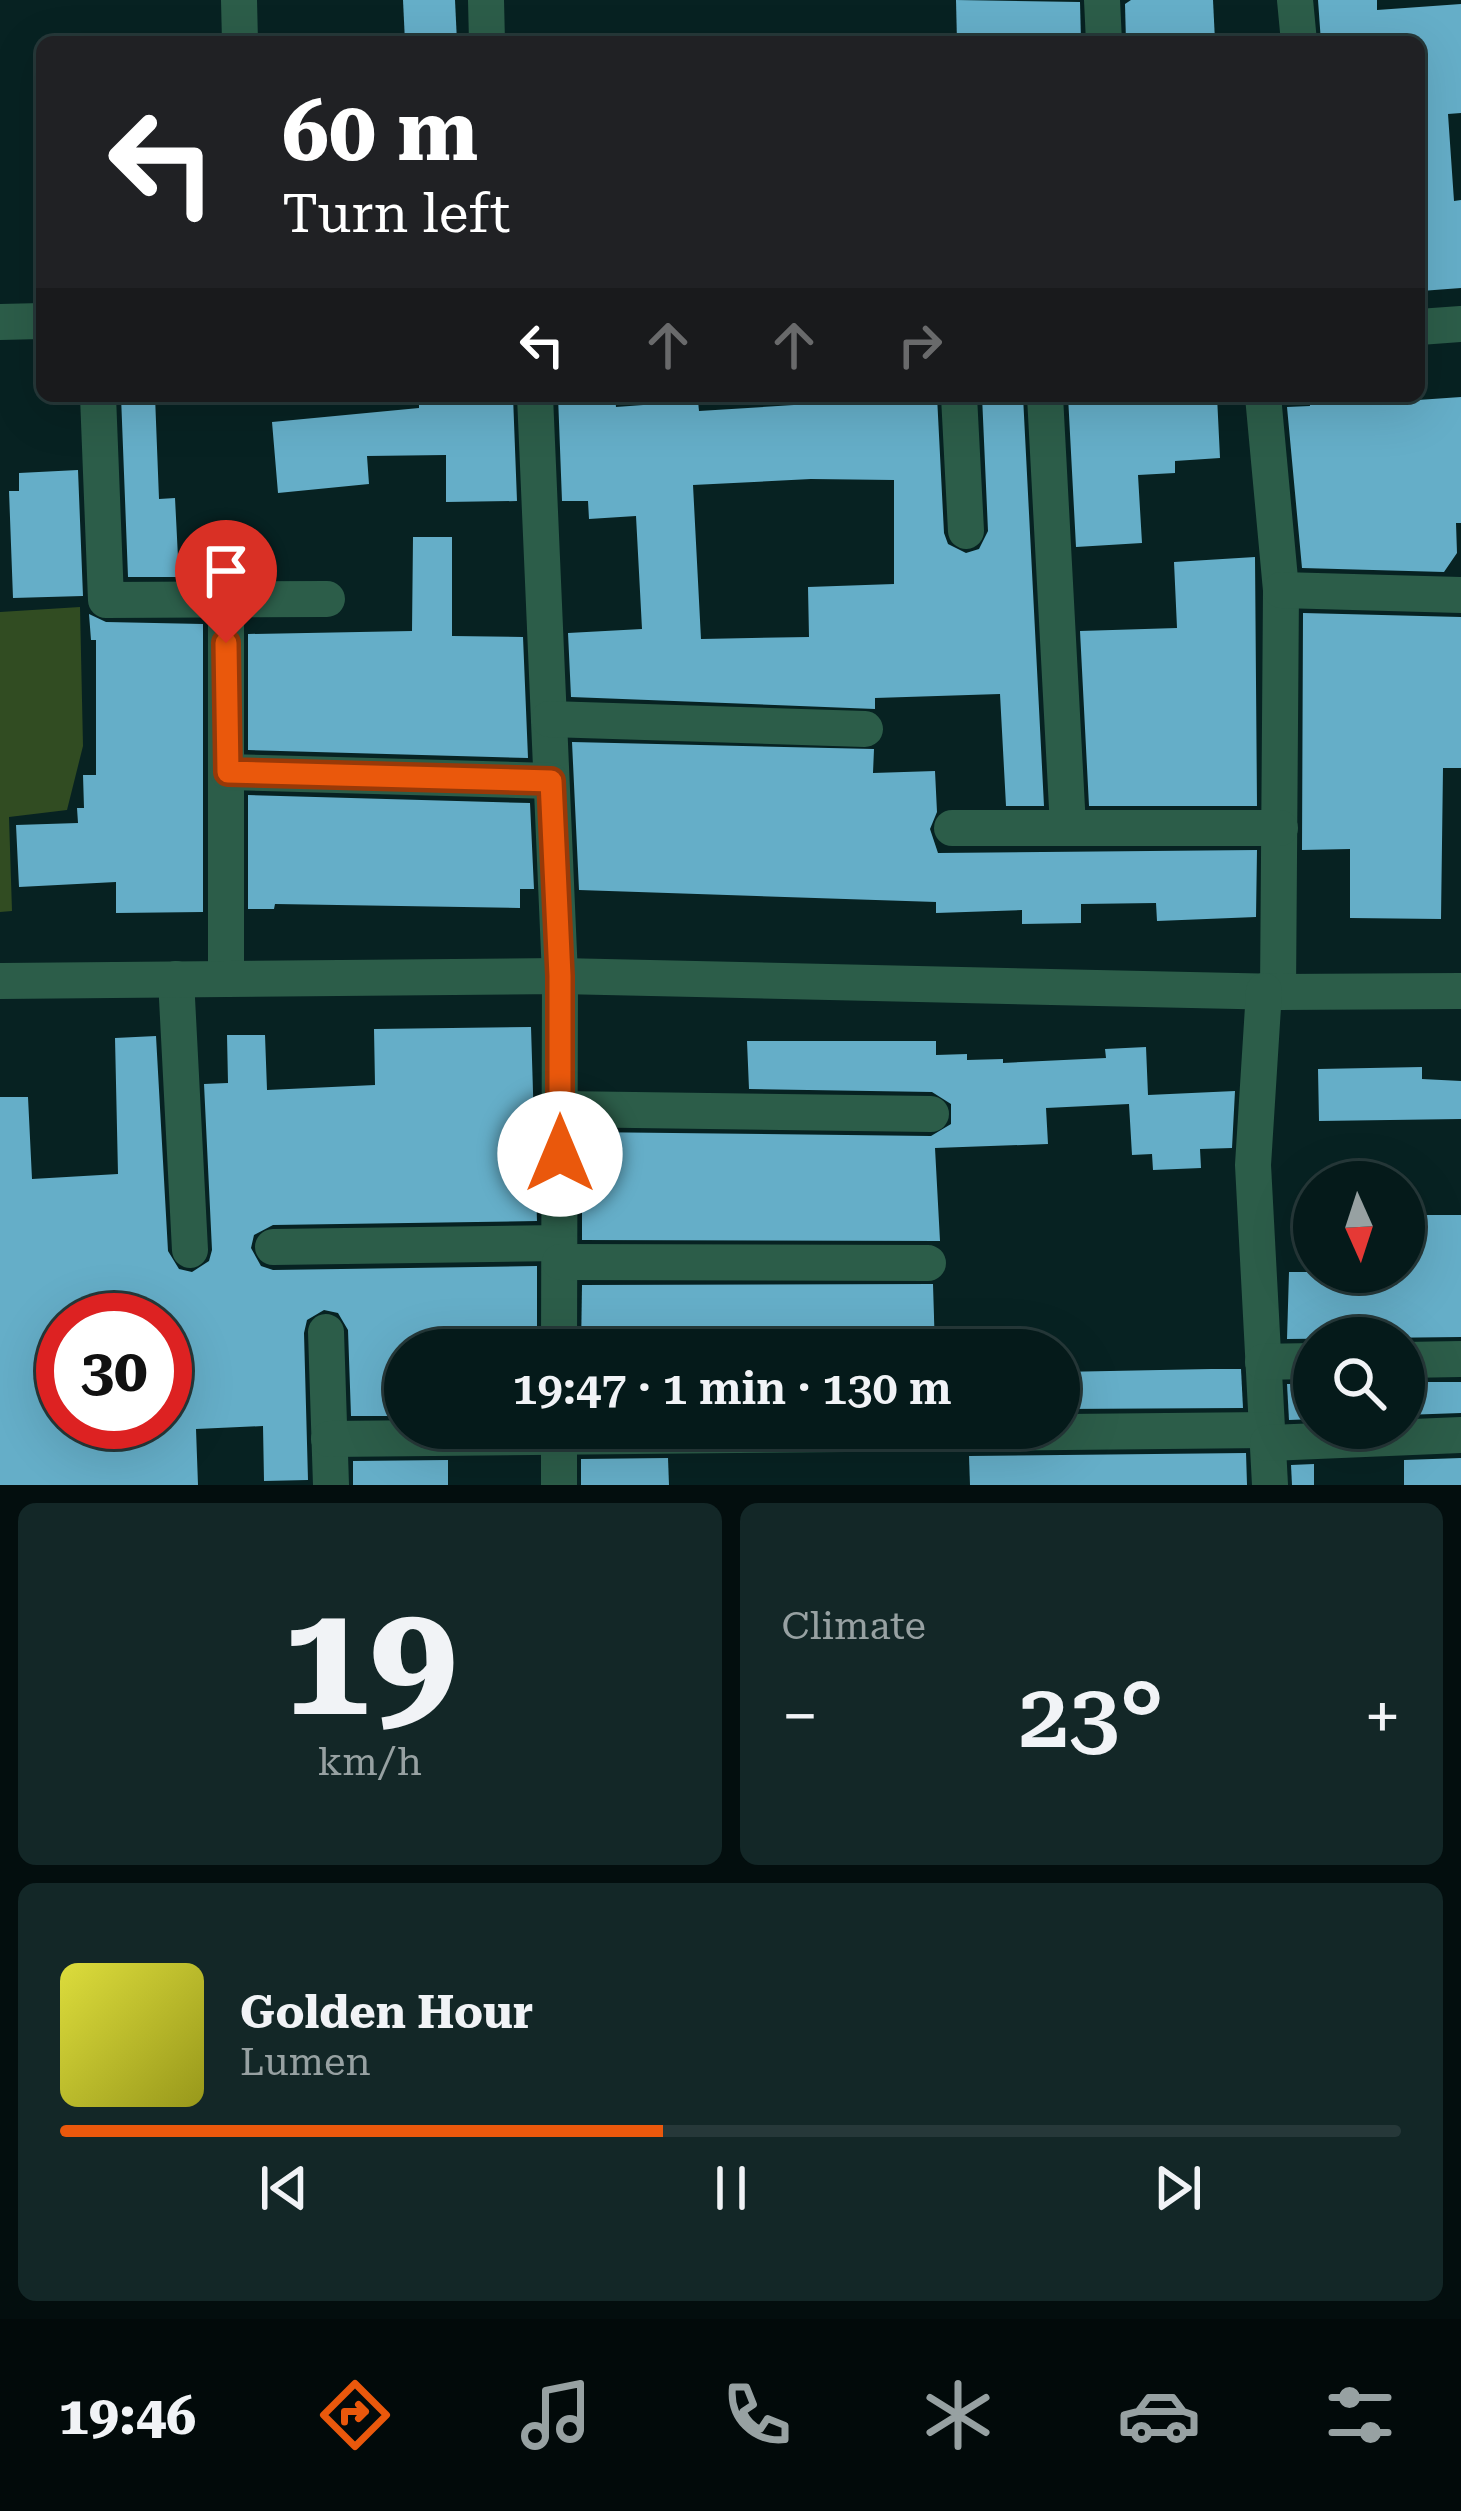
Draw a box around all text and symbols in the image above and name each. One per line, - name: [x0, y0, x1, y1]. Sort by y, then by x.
- text: 60 m: [282, 82, 478, 180]
- icon: left: [84, 84, 240, 240]
- text: Turn left: [282, 182, 510, 245]
- icon: left: [509, 312, 575, 378]
- icon: ahead: [635, 312, 701, 378]
- icon: ahead: [761, 312, 827, 378]
- icon: right: [887, 312, 953, 378]
- pin: [175, 520, 277, 643]
- icon: arrive: [193, 538, 259, 604]
- position arrow: [497, 1091, 623, 1217]
- north arrow: [1293, 1161, 1425, 1293]
- map controls: [1293, 1161, 1425, 1449]
- speed limit sign: 30: [36, 1293, 192, 1449]
- button: search: [1293, 1317, 1425, 1449]
- text: 19:47 · 1 min · 130 m: [512, 1362, 952, 1415]
- text: 19: [282, 1569, 457, 1752]
- text: Climate: [782, 1603, 926, 1649]
- text: 23°: [1019, 1664, 1164, 1769]
- text: −: [782, 1678, 818, 1755]
- text: +: [1364, 1678, 1401, 1755]
- text: km/h: [318, 1739, 422, 1785]
- text: Golden Hour: [240, 1986, 533, 2039]
- text: Lumen: [240, 2039, 371, 2085]
- icon: previous: [251, 2155, 317, 2221]
- icon: pause: [698, 2155, 764, 2221]
- icon: next: [1145, 2155, 1211, 2221]
- icon: directions: [313, 2373, 397, 2457]
- icon: music: [514, 2373, 598, 2457]
- icon: phone: [715, 2373, 799, 2457]
- icon: climate: [916, 2373, 1000, 2457]
- icon: car: [1117, 2373, 1201, 2457]
- icon: filters: [1318, 2373, 1402, 2457]
- text: 19:46: [59, 2384, 196, 2447]

